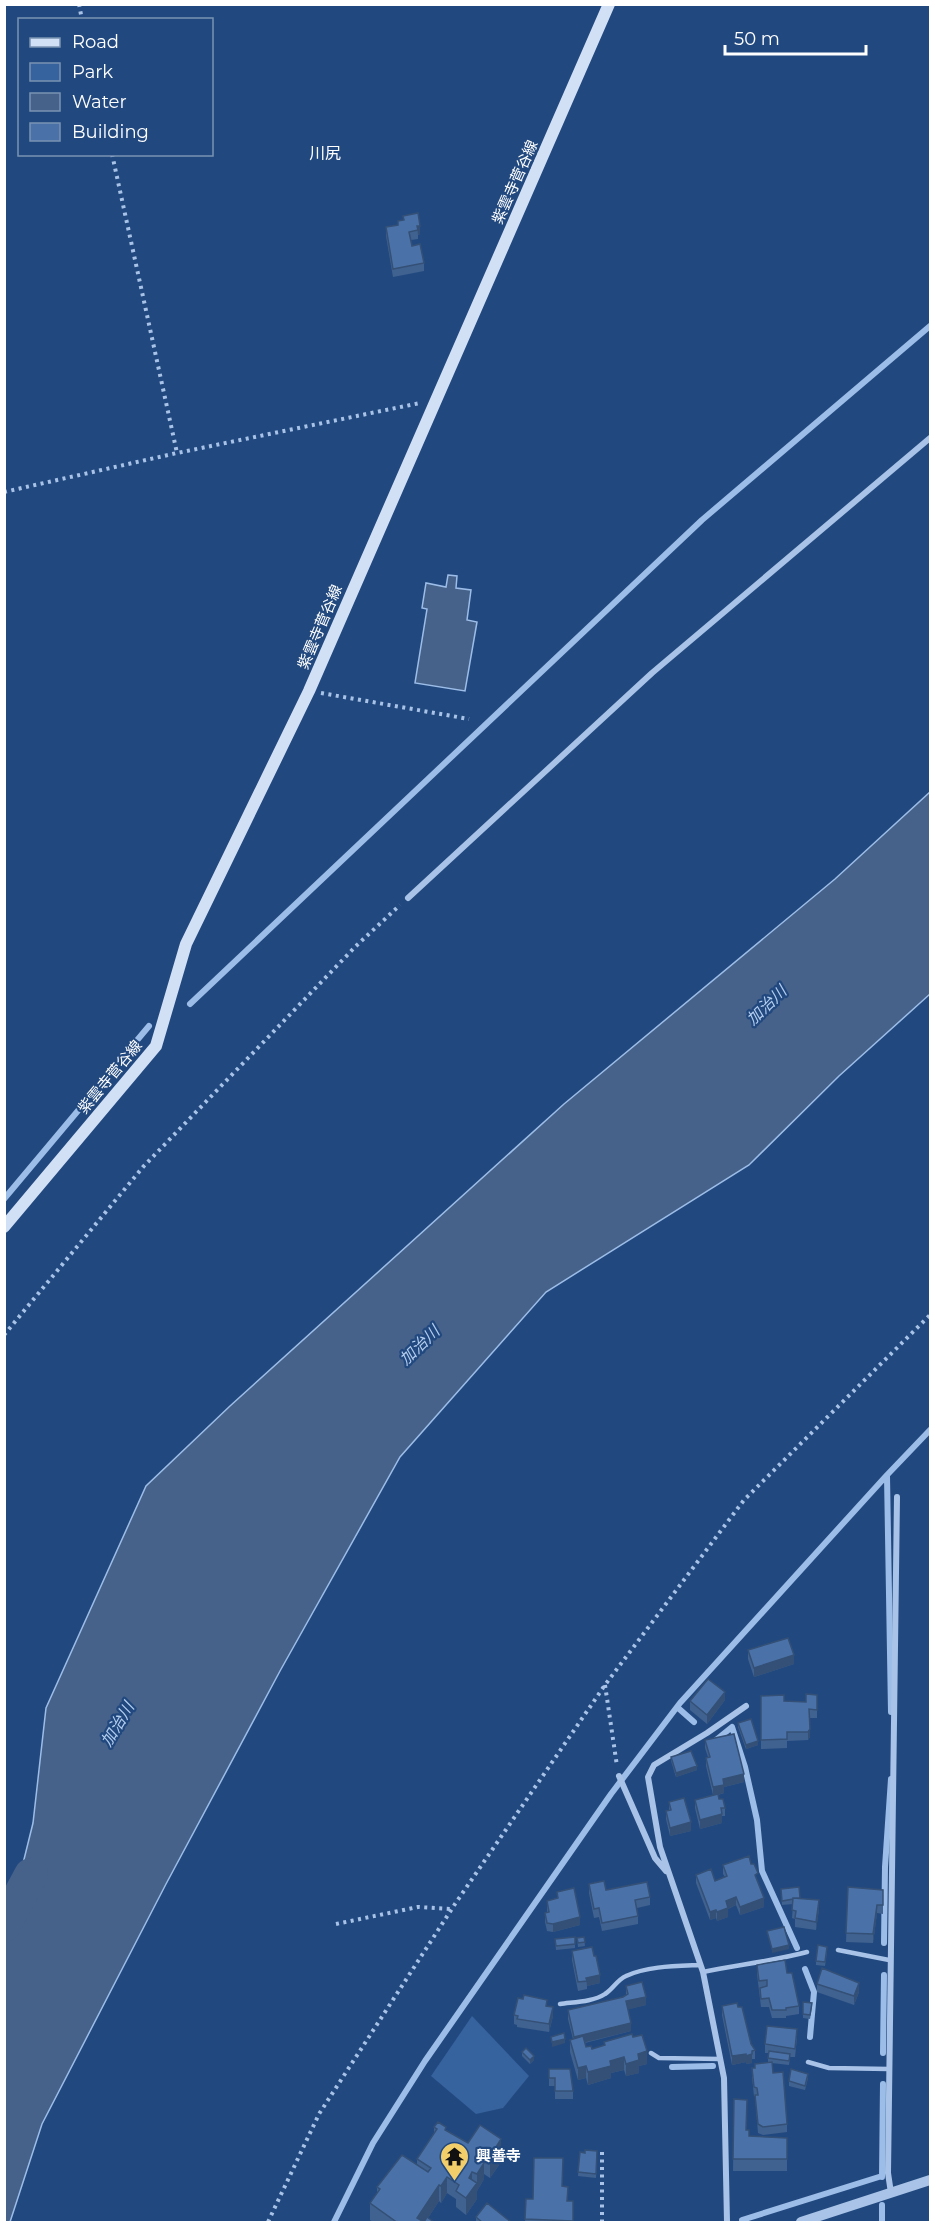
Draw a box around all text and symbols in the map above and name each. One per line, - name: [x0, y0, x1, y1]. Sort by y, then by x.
- legend: [18, 18, 213, 156]
- scale bar: [725, 18, 866, 56]
- text: 50 m: [734, 28, 780, 50]
- text: Road: [72, 31, 119, 53]
- text: Park: [72, 61, 113, 83]
- text: Water: [72, 91, 127, 113]
- text: Building: [72, 121, 149, 143]
- street label: 紫雲寺菅谷線: [488, 137, 542, 227]
- district label: 川尻: [309, 144, 341, 163]
- street label: 紫雲寺菅谷線: [293, 582, 346, 672]
- water label: 加治川: [742, 980, 792, 1029]
- street label: 紫雲寺菅谷線: [73, 1036, 146, 1117]
- water label: 加治川: [395, 1320, 445, 1369]
- water label: 加治川: [97, 1697, 139, 1750]
- temple icon: 興善寺: [439, 2140, 471, 2182]
- place label: 興善寺: [476, 2146, 521, 2165]

